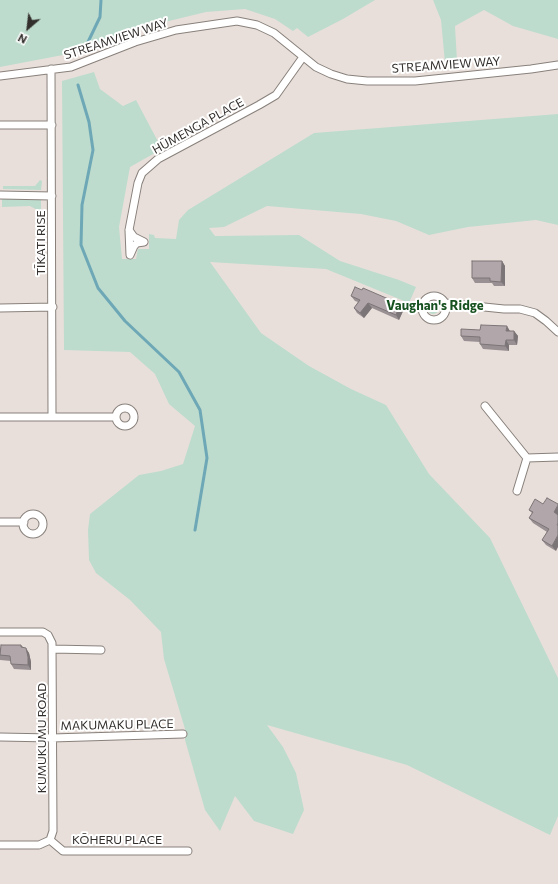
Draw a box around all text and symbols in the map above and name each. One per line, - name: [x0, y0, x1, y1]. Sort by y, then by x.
- north arrow: [8, 8, 48, 48]
- street label: STREAMVIEW WAY: [62, 15, 170, 63]
- text: N: [15, 31, 29, 47]
- street label: STREAMVIEW WAY: [391, 54, 501, 76]
- street label: HŪMENGA PLACE: [150, 95, 246, 157]
- street label: TĪKATI RISE: [34, 210, 48, 276]
- district label: Vaughan's Ridge: [386, 298, 484, 314]
- street label: KUMUKUMU ROAD: [35, 683, 49, 793]
- street label: MAKUMAKU PLACE: [60, 717, 174, 733]
- street label: KŌHERU PLACE: [72, 833, 162, 847]

